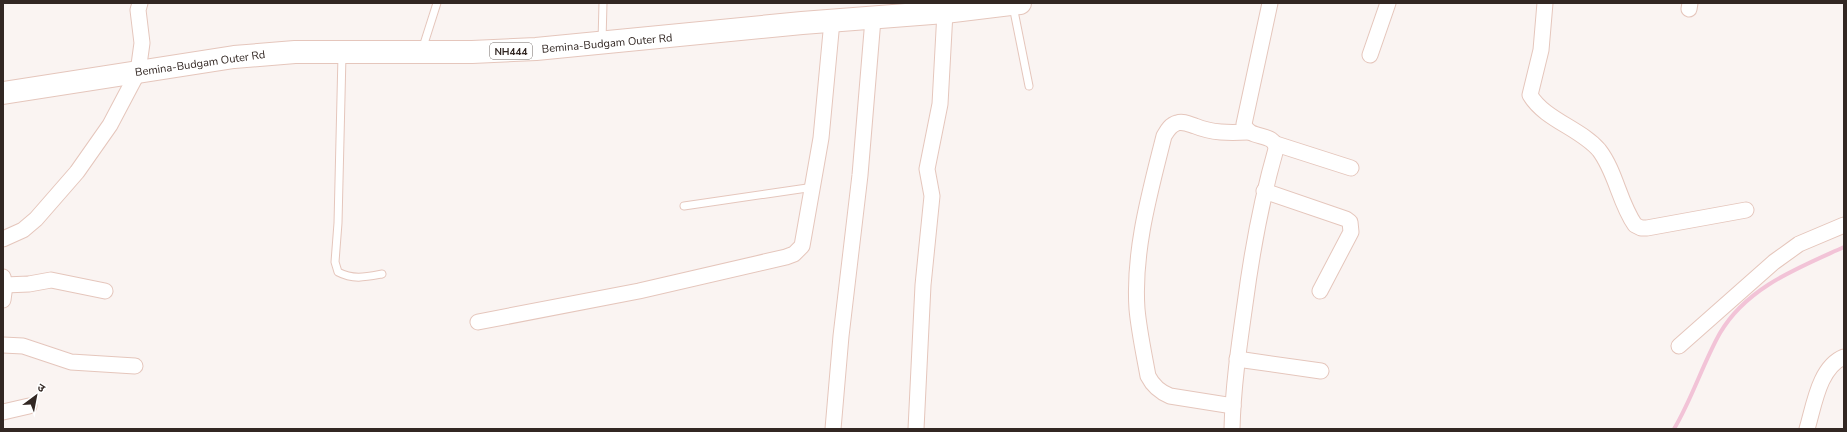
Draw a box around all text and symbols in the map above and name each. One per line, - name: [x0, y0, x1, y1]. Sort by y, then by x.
- street label: Bemina-Budgam Outer Rd: [541, 30, 673, 57]
- road number: NH444: [490, 43, 532, 59]
- street label: Bemina-Budgam Outer Rd: [134, 47, 266, 80]
- north arrow: [16, 376, 56, 416]
- text: उ: [34, 380, 48, 396]

